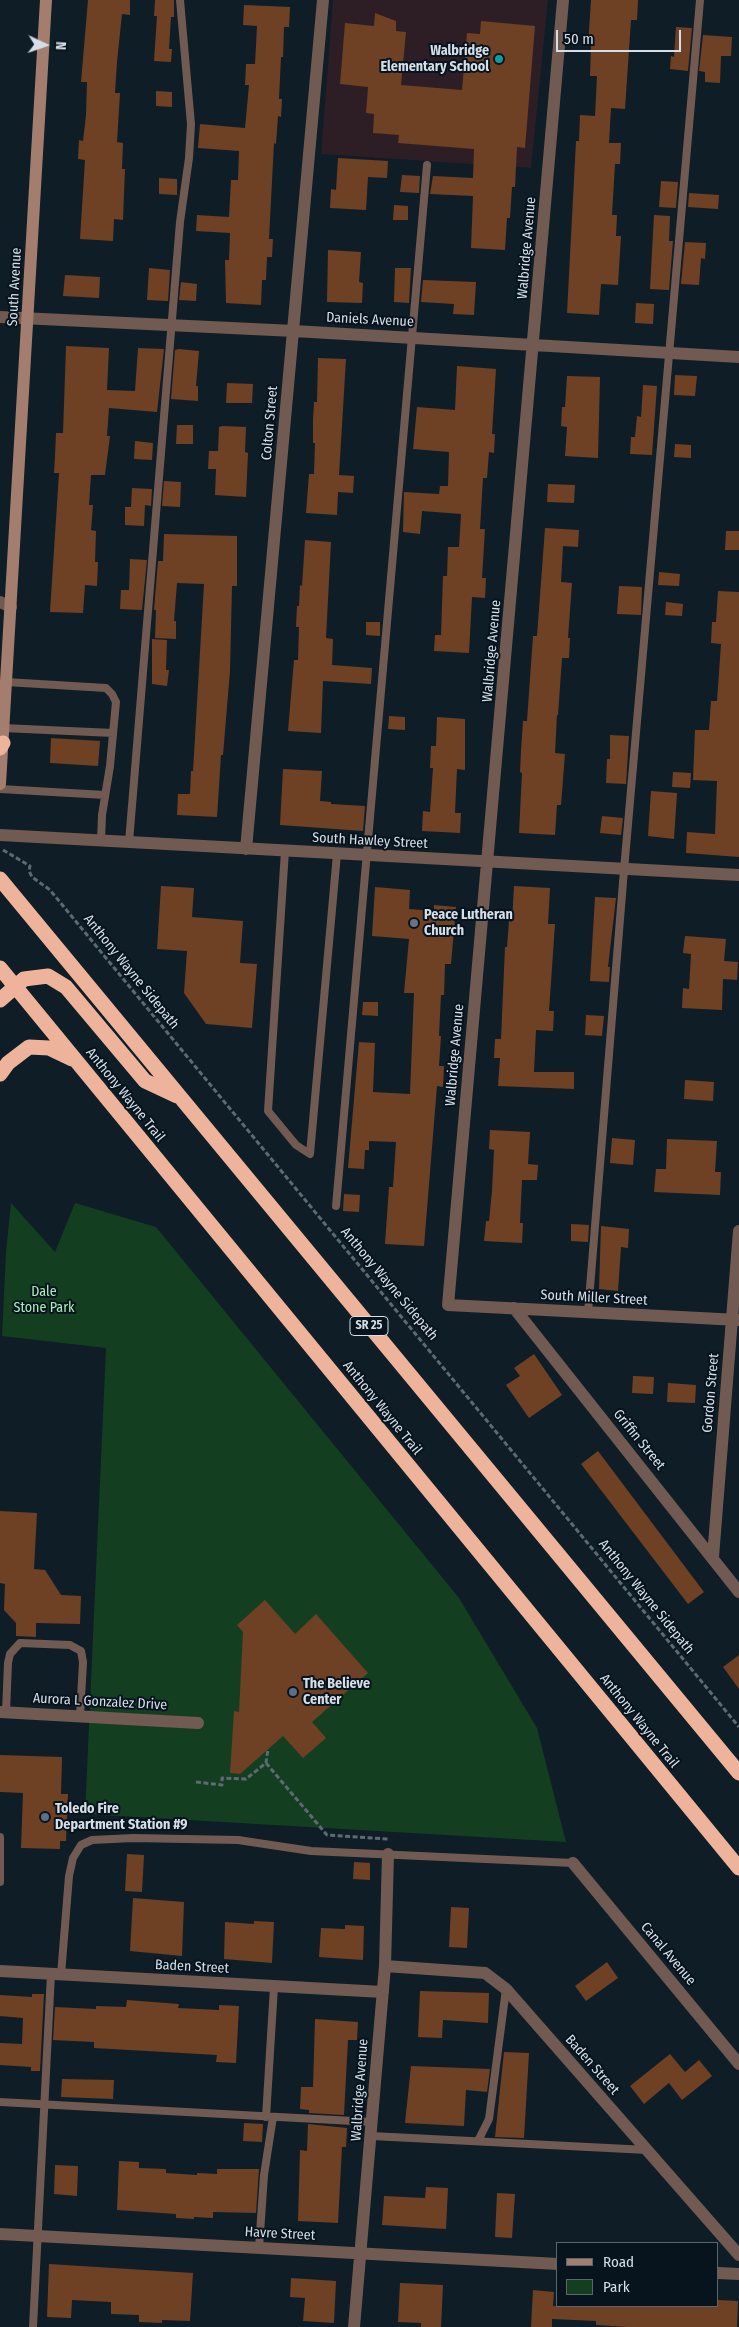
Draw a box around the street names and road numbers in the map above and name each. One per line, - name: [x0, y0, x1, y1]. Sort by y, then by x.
- street label: Walbridge Avenue: [514, 196, 540, 300]
- street label: South Avenue: [5, 247, 25, 327]
- street label: Daniels Avenue: [326, 309, 414, 331]
- street label: Colton Street: [258, 385, 282, 461]
- street label: Walbridge Avenue: [479, 599, 505, 703]
- street label: South Hawley Street: [312, 830, 428, 852]
- street label: Anthony Wayne Sidepath: [80, 911, 182, 1033]
- street label: Walbridge Avenue: [442, 1003, 468, 1107]
- street label: Anthony Wayne Trail: [82, 1045, 168, 1145]
- street label: Anthony Wayne Sidepath: [337, 1224, 441, 1344]
- street label: South Miller Street: [540, 1287, 648, 1309]
- road number: SR 25: [350, 1316, 388, 1335]
- street label: Gordon Street: [699, 1352, 723, 1434]
- street label: Anthony Wayne Trail: [339, 1358, 425, 1458]
- street label: Griffin Street: [609, 1406, 669, 1474]
- street label: Anthony Wayne Sidepath: [595, 1536, 697, 1658]
- street label: Anthony Wayne Trail: [596, 1671, 682, 1771]
- street label: Aurora L Gonzalez Drive: [32, 1690, 168, 1714]
- street label: Canal Avenue: [637, 1919, 699, 1989]
- street label: Baden Street: [155, 1957, 229, 1977]
- street label: Baden Street: [561, 2032, 623, 2098]
- street label: Walbridge Avenue: [348, 2038, 372, 2142]
- street label: Havre Street: [244, 2224, 316, 2244]

